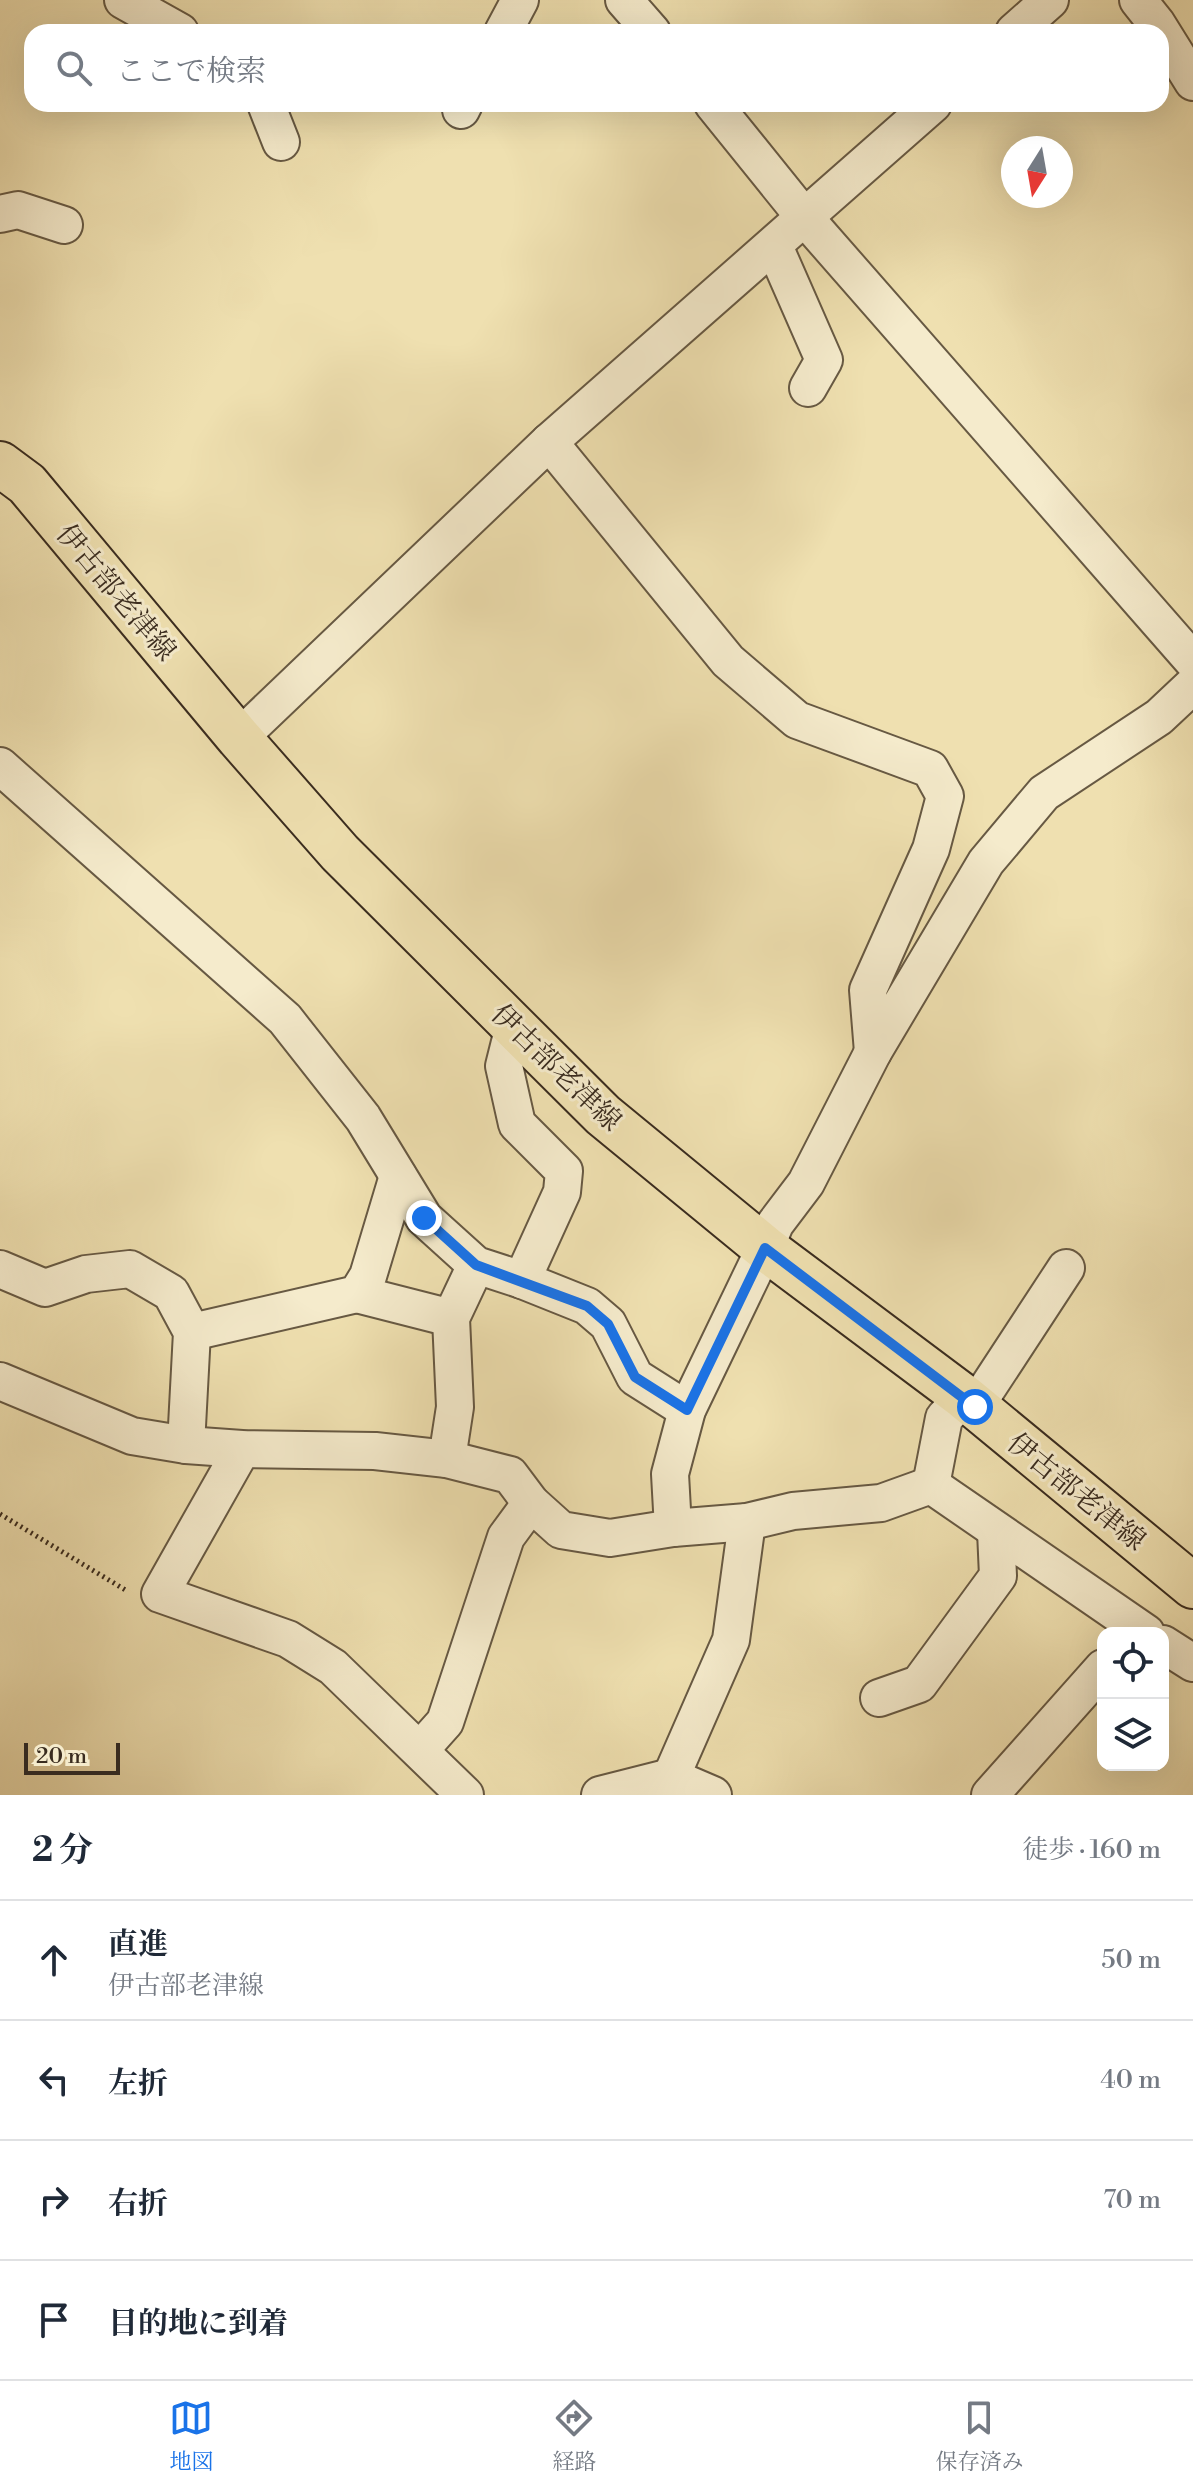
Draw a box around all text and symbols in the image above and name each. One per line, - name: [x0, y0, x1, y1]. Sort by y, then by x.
- search box: [24, 24, 1169, 112]
- icon: search: [52, 46, 96, 90]
- text: ここで検索: [116, 53, 266, 91]
- north arrow: [1001, 136, 1073, 208]
- street label: 伊古部老津線: [48, 517, 183, 669]
- street label: 伊古部老津線: [483, 997, 629, 1139]
- route end: [406, 1200, 442, 1236]
- route start: [957, 1389, 993, 1425]
- street label: 伊古部老津線: [1000, 1426, 1152, 1559]
- map controls: [1097, 1627, 1169, 1771]
- button: locate: [1097, 1627, 1169, 1699]
- button: layers: [1097, 1699, 1169, 1771]
- scale bar: [24, 1739, 120, 1775]
- text: 20 m: [36, 1743, 87, 1770]
- text: 2 分: [32, 1830, 93, 1872]
- text: 徒歩 · 160 m: [1023, 1834, 1161, 1866]
- text: 直進: [108, 1926, 168, 1964]
- icon: ahead: [32, 1938, 76, 1982]
- text: 50 m: [1101, 1944, 1161, 1976]
- text: 伊古部老津線: [108, 1970, 264, 2002]
- icon: left: [32, 2058, 76, 2102]
- text: 40 m: [1100, 2064, 1161, 2096]
- text: 左折: [108, 2065, 168, 2103]
- icon: right: [32, 2178, 76, 2222]
- text: 70 m: [1103, 2184, 1161, 2216]
- text: 右折: [108, 2185, 168, 2223]
- icon: arrive: [32, 2298, 76, 2342]
- text: 目的地に到着: [108, 2305, 288, 2343]
- tab: 地図: [169, 2396, 214, 2476]
- tab: 経路: [552, 2396, 597, 2476]
- tab: 保存済み: [935, 2396, 1024, 2476]

